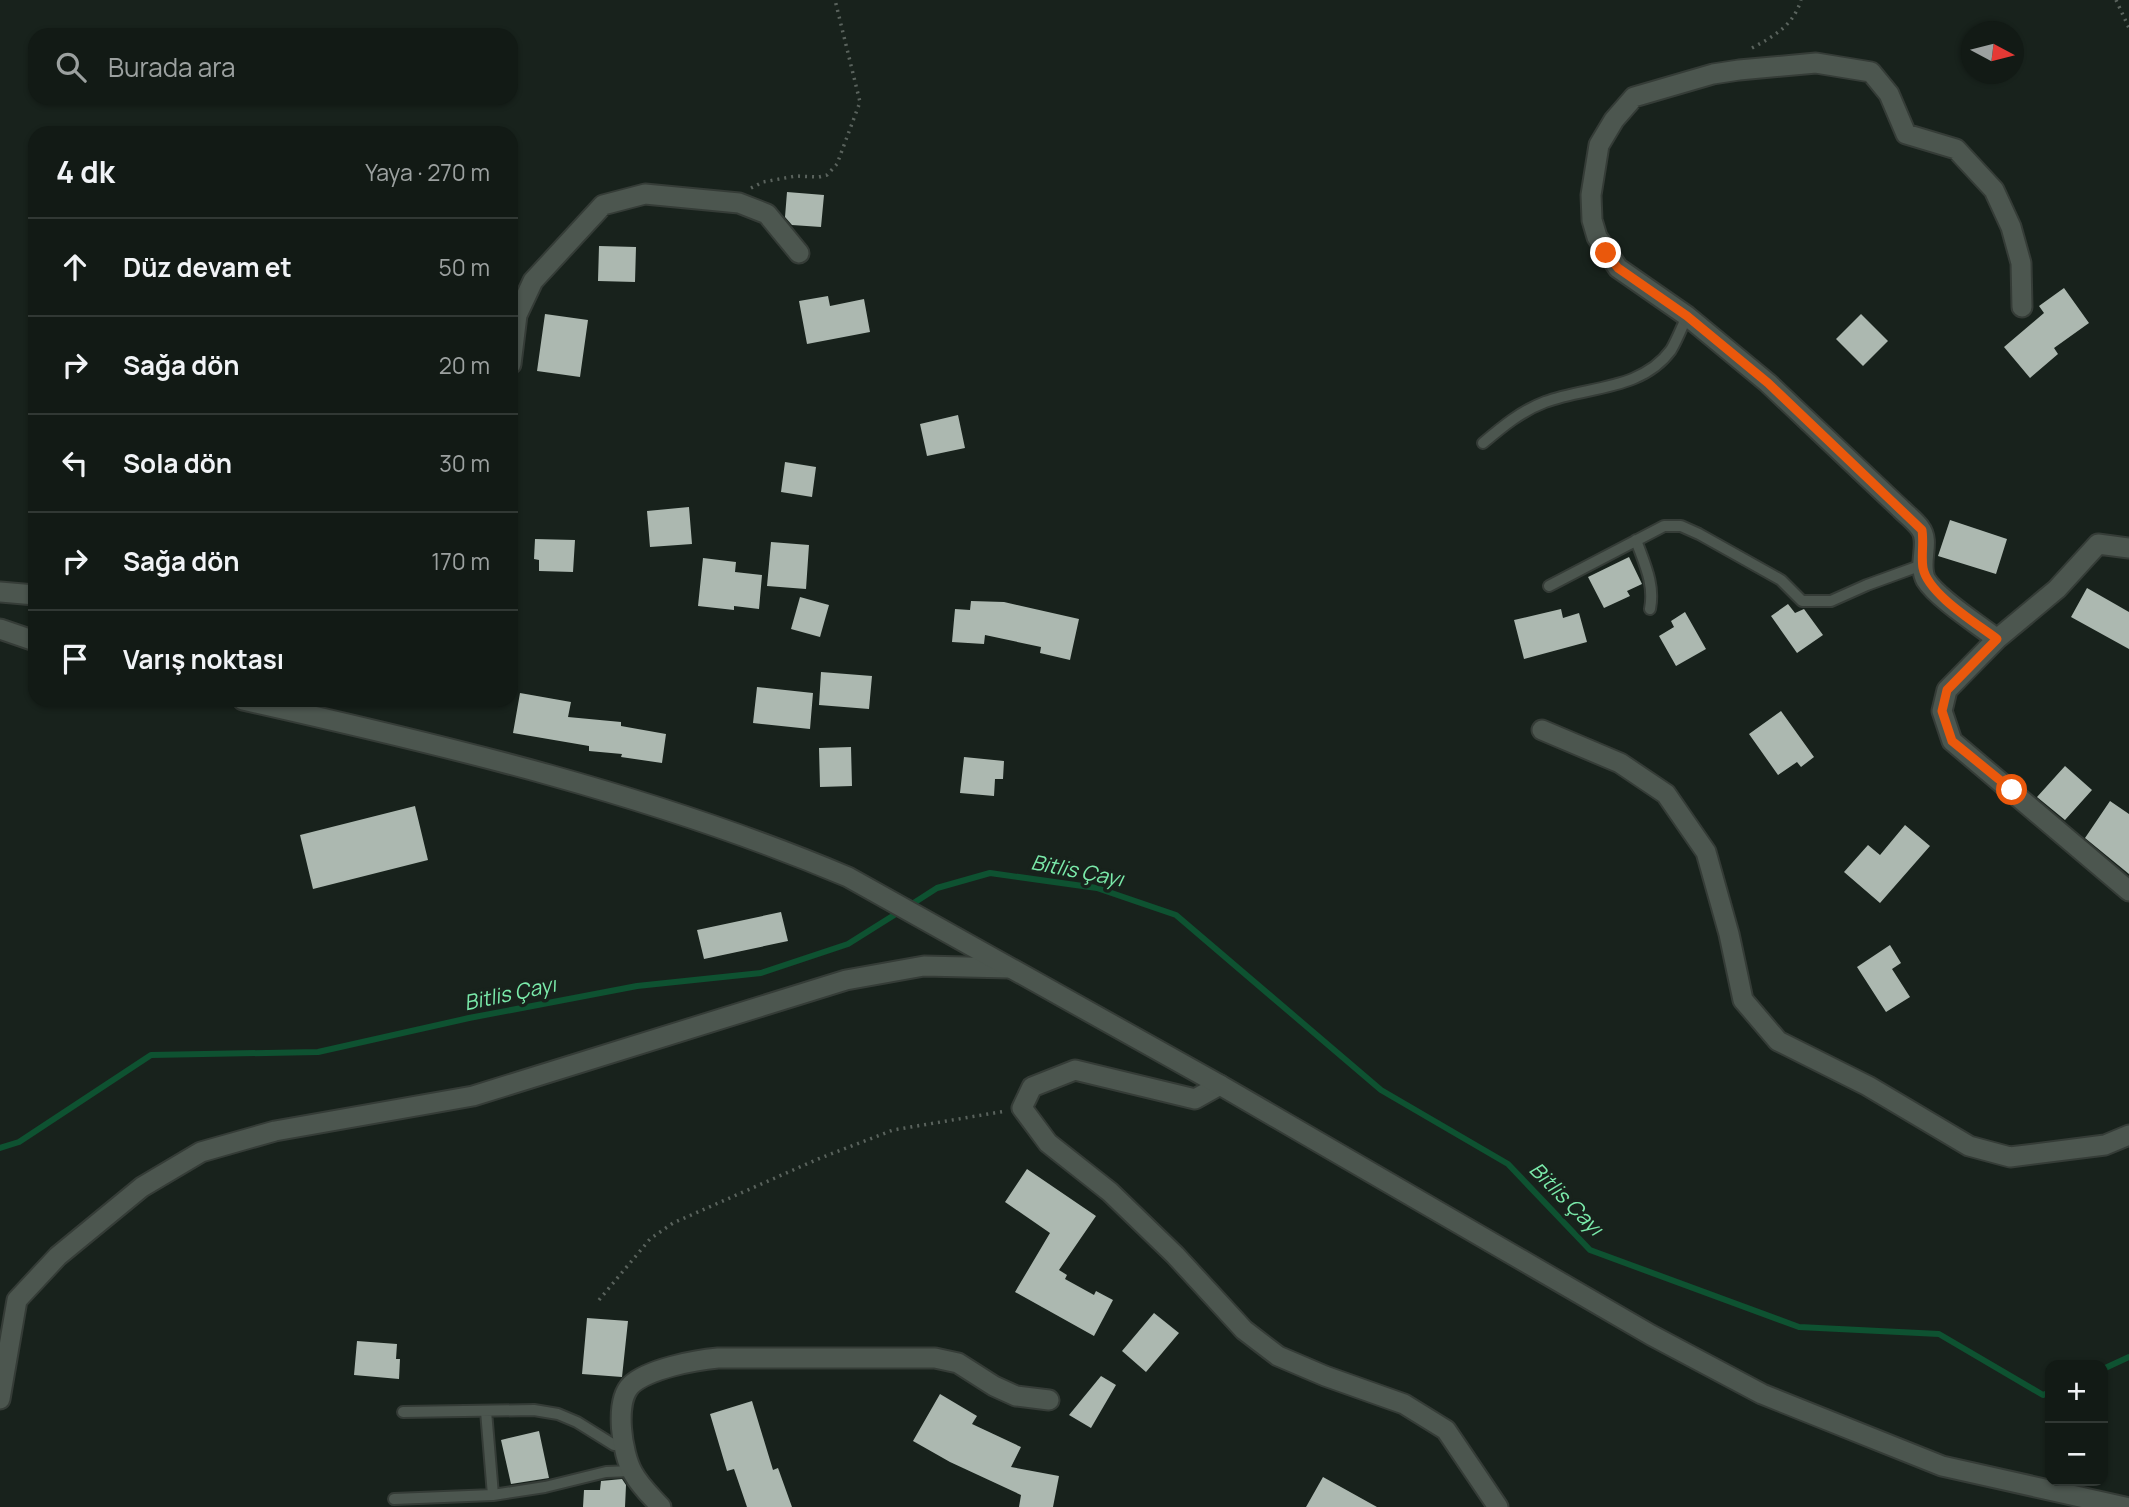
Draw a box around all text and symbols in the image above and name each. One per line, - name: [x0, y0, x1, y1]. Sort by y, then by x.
- north arrow: [1961, 21, 2024, 84]
- search box: [28, 28, 518, 105]
- icon: search: [52, 48, 90, 86]
- text: Burada ara: [108, 49, 235, 85]
- text: 4 dk: [56, 151, 115, 192]
- text: Yaya · 270 m: [365, 156, 490, 188]
- route end: [1590, 237, 1621, 268]
- icon: ahead: [56, 248, 94, 286]
- text: Düz devam et: [123, 249, 292, 285]
- text: 50 m: [439, 251, 490, 283]
- icon: right: [56, 346, 94, 384]
- text: Sağa dön: [123, 347, 240, 383]
- text: 20 m: [439, 349, 490, 381]
- icon: left: [56, 444, 94, 482]
- text: Sola dön: [123, 445, 232, 481]
- text: 30 m: [439, 447, 490, 479]
- icon: right: [56, 542, 94, 580]
- text: Sağa dön: [123, 543, 240, 579]
- text: 170 m: [431, 545, 490, 577]
- icon: arrive: [56, 640, 94, 678]
- text: Varış noktası: [123, 641, 284, 677]
- route start: [1996, 774, 2027, 805]
- water label: Bitlis Çayı: [1029, 847, 1128, 893]
- water label: Bitlis Çayı: [461, 969, 560, 1016]
- water label: Bitlis Çayı: [1524, 1155, 1611, 1243]
- map controls: [2045, 1360, 2108, 1486]
- button: +: [2045, 1360, 2108, 1423]
- button: −: [2045, 1423, 2108, 1486]

